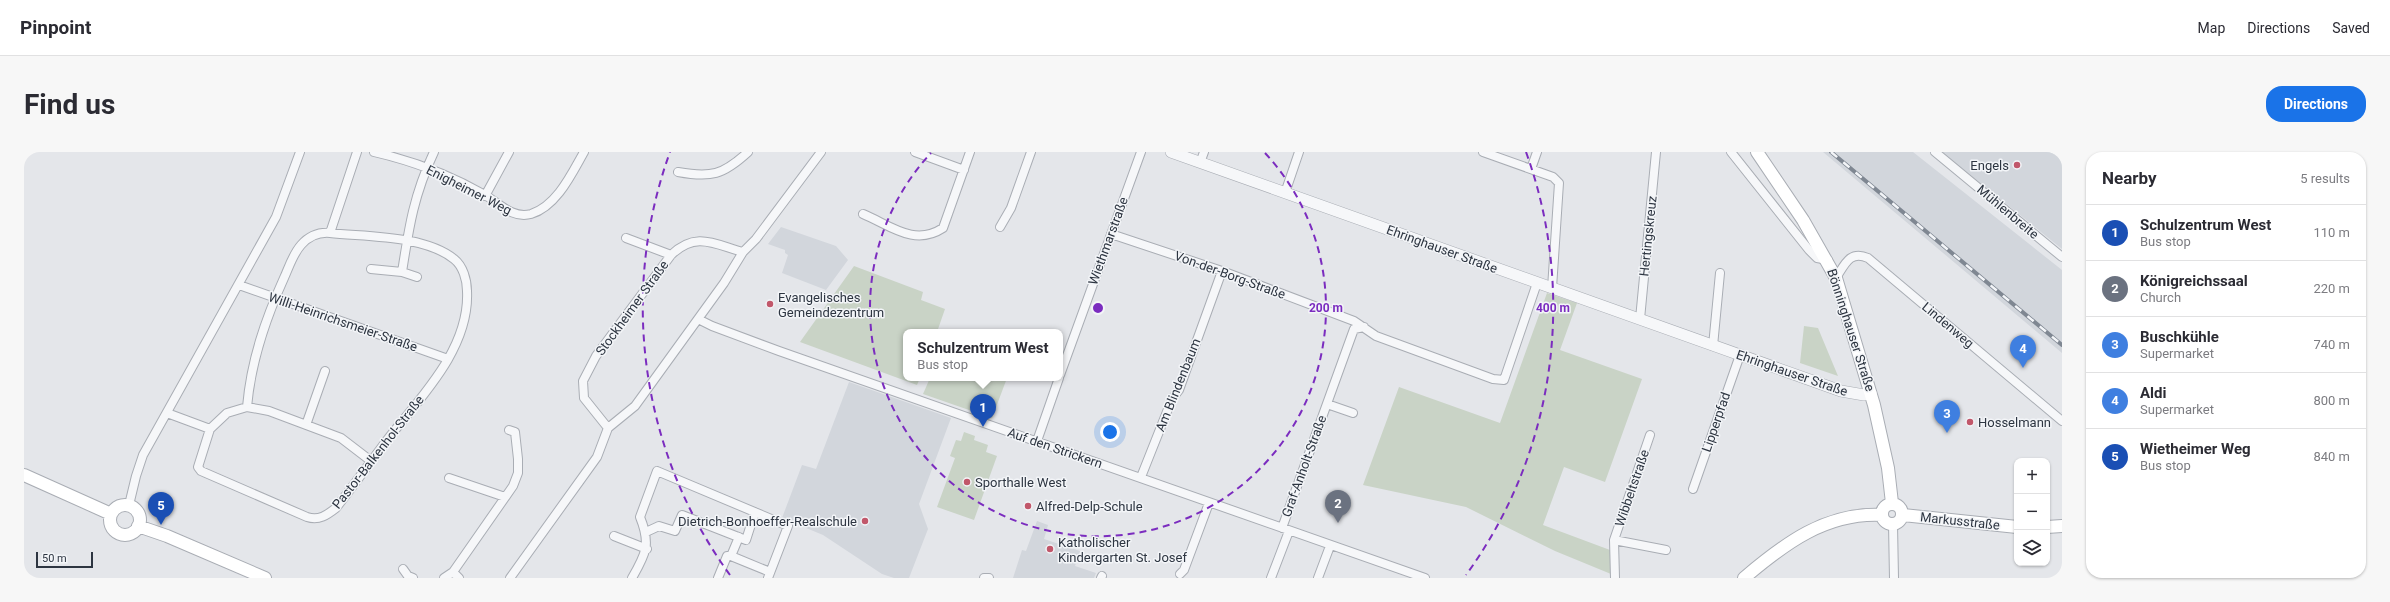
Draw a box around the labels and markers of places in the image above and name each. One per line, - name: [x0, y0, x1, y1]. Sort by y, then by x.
- place label: Engels: [1970, 158, 2009, 173]
- marker: Engels: [2012, 160, 2022, 170]
- place label: Evangelisches Gemeindezentrum: [778, 290, 884, 320]
- marker: Evangelisches Gemeindezentrum: [765, 299, 775, 309]
- centre of rings: [1091, 301, 1105, 315]
- pin: 4: [2010, 335, 2036, 368]
- pin: 1: [970, 394, 996, 427]
- pin: 3: [1934, 400, 1960, 433]
- place label: Hosselmann: [1978, 415, 2051, 430]
- marker: Hosselmann: [1965, 417, 1975, 427]
- place label: Sporthalle West: [975, 475, 1066, 490]
- marker: Sporthalle West: [962, 477, 972, 487]
- pin: 2: [1325, 490, 1351, 523]
- pin: 5: [148, 492, 174, 525]
- place label: Alfred-Delp-Schule: [1036, 499, 1143, 514]
- marker: Alfred-Delp-Schule: [1023, 501, 1033, 511]
- place label: Dietrich-Bonhoeffer-Realschule: [678, 514, 857, 529]
- marker: Dietrich-Bonhoeffer-Realschule: [860, 516, 870, 526]
- place label: Katholischer Kindergarten St. Josef: [1058, 535, 1187, 565]
- marker: Katholischer Kindergarten St. Josef: [1045, 544, 1055, 554]

